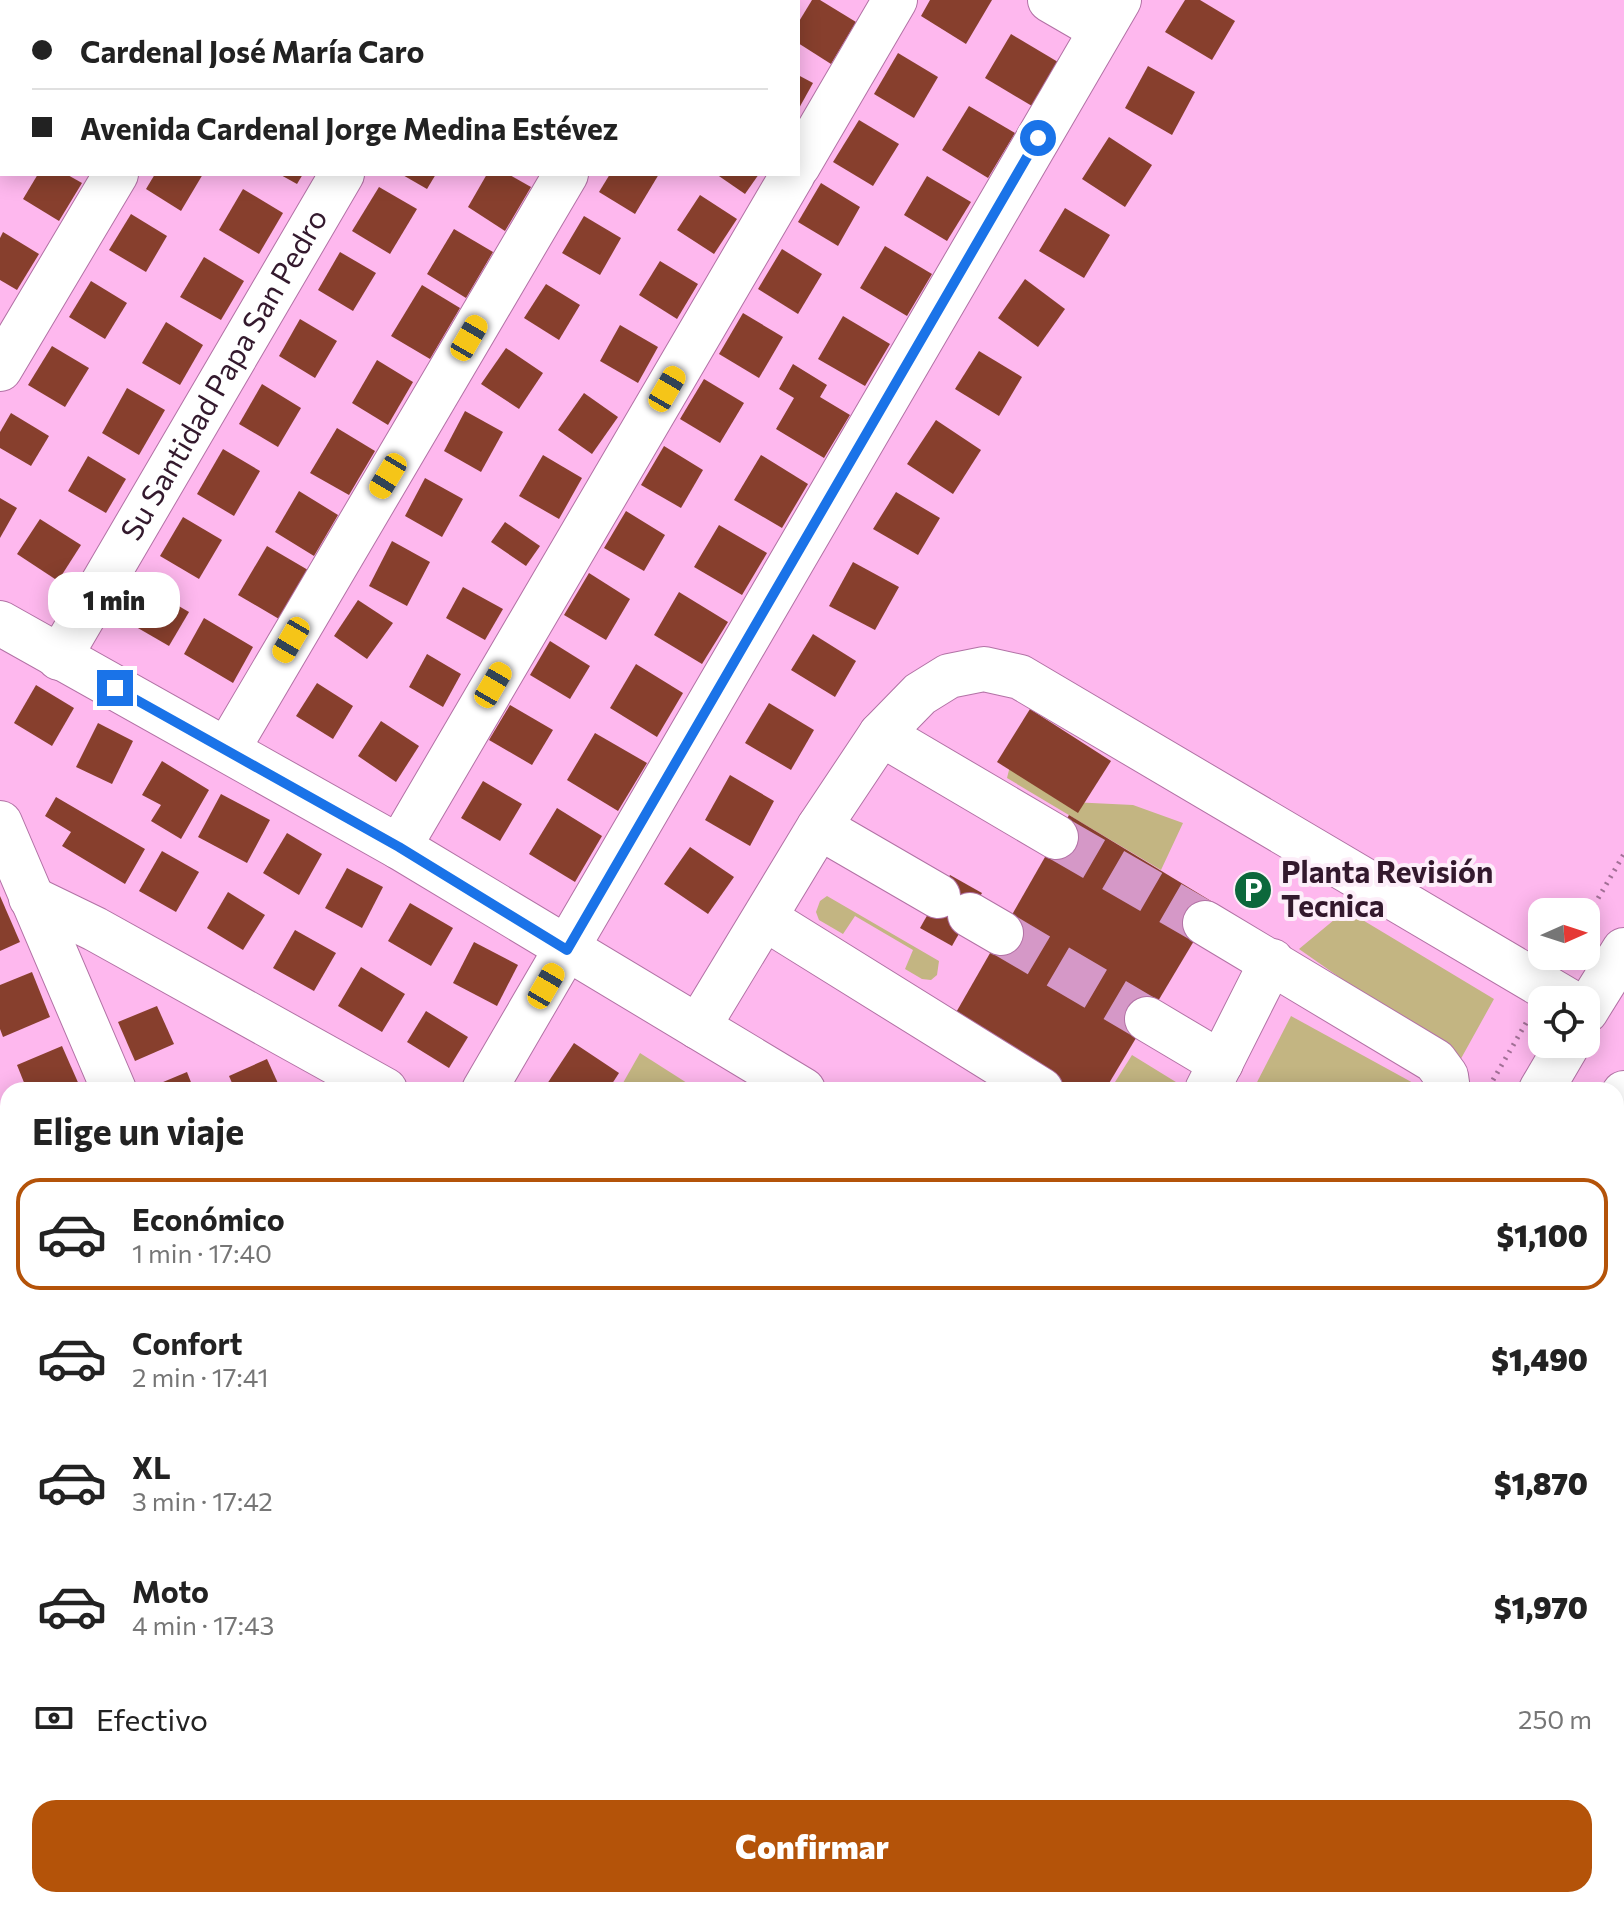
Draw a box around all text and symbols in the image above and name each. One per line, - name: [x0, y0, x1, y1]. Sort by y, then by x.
- text: Cardenal José María Caro: [80, 32, 424, 69]
- text: Avenida Cardenal Jorge Medina Estévez: [80, 109, 618, 146]
- route start: [1020, 120, 1056, 156]
- street label: Su Santidad Papa San Pedro: [111, 201, 334, 546]
- car: [447, 311, 491, 365]
- car: [645, 362, 689, 416]
- car: [365, 449, 411, 503]
- callout: 1 min: [49, 572, 181, 628]
- text: 1 min: [83, 584, 145, 615]
- car: [269, 613, 313, 667]
- car: [471, 658, 515, 712]
- route end: [97, 670, 133, 706]
- place label: Planta Revisión Tecnica: [1281, 852, 1493, 923]
- parking icon: Planta Revisión Tecnica: [1232, 869, 1274, 911]
- north arrow: [1528, 898, 1600, 970]
- map controls: [1528, 898, 1600, 1058]
- car: [524, 959, 568, 1013]
- button: locate: [1528, 986, 1600, 1058]
- text: Elige un viaje: [32, 1108, 244, 1152]
- icon: car: [36, 1198, 108, 1270]
- text: Económico: [132, 1200, 285, 1237]
- text: $1,100: [1497, 1216, 1588, 1253]
- text: 1 min · 17:40: [132, 1237, 272, 1268]
- icon: car: [36, 1322, 108, 1394]
- text: Confort: [132, 1324, 243, 1361]
- text: $1,490: [1491, 1340, 1588, 1377]
- text: 2 min · 17:41: [132, 1361, 269, 1392]
- icon: car: [36, 1446, 108, 1518]
- text: XL: [132, 1448, 171, 1485]
- text: $1,870: [1494, 1464, 1588, 1501]
- text: 3 min · 17:42: [132, 1485, 273, 1516]
- icon: car: [36, 1570, 108, 1642]
- text: Moto: [132, 1572, 209, 1609]
- text: $1,970: [1494, 1588, 1588, 1625]
- text: 4 min · 17:43: [132, 1609, 274, 1640]
- icon: cash: [32, 1696, 76, 1740]
- text: Efectivo: [96, 1700, 208, 1737]
- text: 250 m: [1518, 1703, 1592, 1734]
- button: Confirmar: [32, 1800, 1592, 1892]

